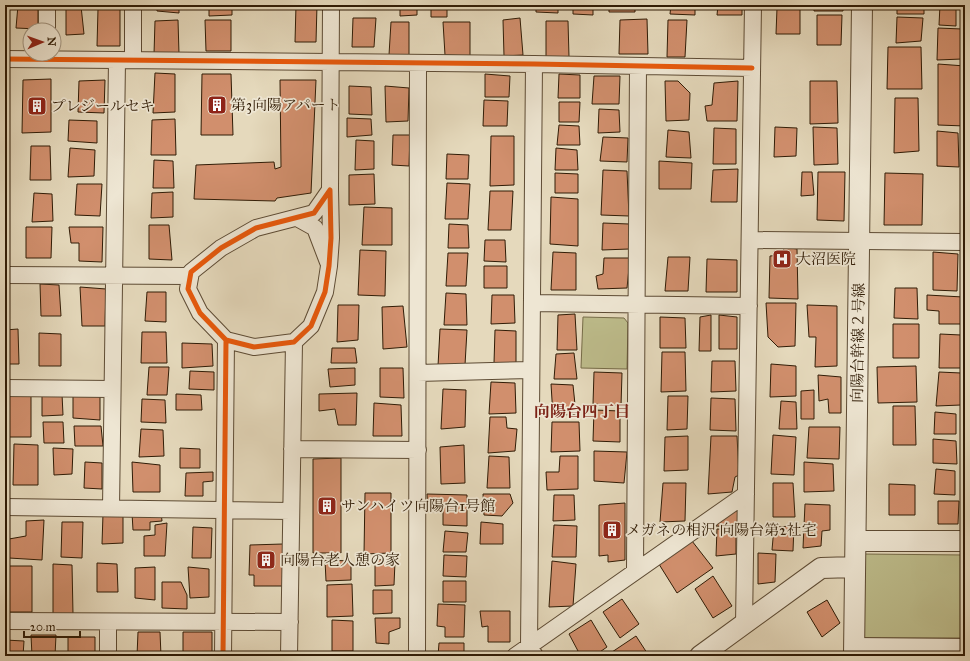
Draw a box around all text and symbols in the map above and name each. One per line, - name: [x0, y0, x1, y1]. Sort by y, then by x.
- north arrow: [22, 22, 62, 62]
- text: N: [45, 37, 58, 47]
- building icon: 第3向陽アパート: [206, 94, 228, 116]
- building icon: プレジールセキ: [26, 95, 48, 117]
- place label: 第3向陽アパート: [231, 96, 341, 114]
- place label: プレジールセキ: [51, 97, 155, 115]
- hospital icon: 大沼医院: [771, 248, 793, 270]
- place label: 大沼医院: [796, 250, 856, 268]
- street label: 向陽台幹線２号線: [848, 283, 868, 403]
- district label: 向陽台四丁目: [534, 402, 630, 421]
- building icon: サンハイツ向陽台1号館: [316, 495, 338, 517]
- place label: サンハイツ向陽台1号館: [341, 497, 495, 515]
- building icon: メガネの相沢 向陽台第2社宅: [601, 519, 623, 541]
- place label: メガネの相沢 向陽台第2社宅: [626, 521, 817, 539]
- building icon: 向陽台老人憩の家: [255, 549, 277, 571]
- place label: 向陽台老人憩の家: [280, 551, 400, 569]
- scale bar: [24, 613, 80, 639]
- text: 20 m: [30, 620, 56, 634]

